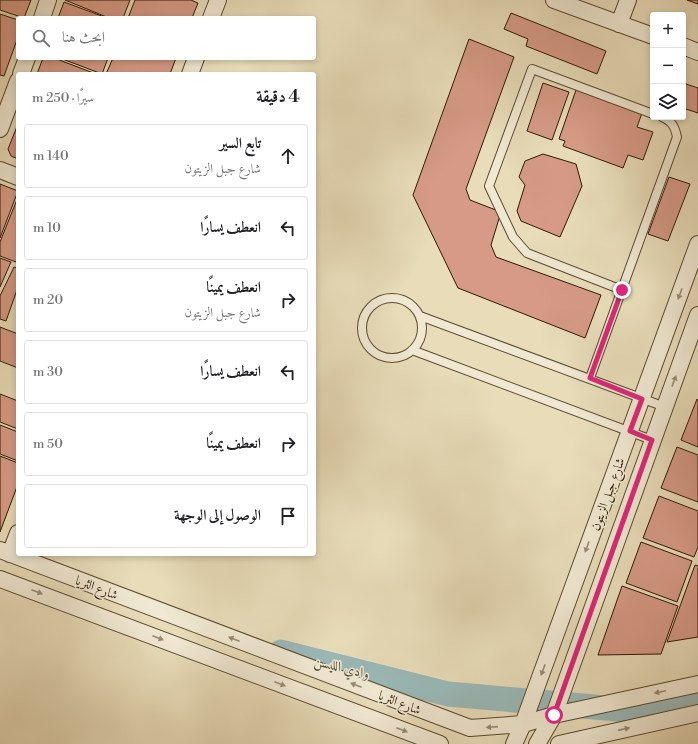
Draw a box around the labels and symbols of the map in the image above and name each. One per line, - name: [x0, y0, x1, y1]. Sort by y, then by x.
- route end: [613, 281, 631, 299]
- one-way arrow: [677, 288, 683, 300]
- one-way arrow: [672, 374, 678, 386]
- street label: شارع جبل الزيتون: [587, 456, 631, 534]
- one-way arrow: [584, 542, 590, 554]
- street label: شارع الثريا: [72, 572, 120, 606]
- one-way arrow: [31, 590, 43, 596]
- one-way arrow: [228, 635, 240, 641]
- one-way arrow: [153, 636, 165, 642]
- water label: وادي الليسن: [312, 652, 372, 686]
- one-way arrow: [540, 664, 546, 676]
- one-way arrow: [274, 681, 286, 687]
- one-way arrow: [349, 681, 361, 687]
- street label: شارع الثريا: [375, 687, 423, 721]
- one-way arrow: [654, 690, 666, 696]
- route start: [545, 706, 563, 724]
- one-way arrow: [486, 723, 498, 730]
- one-way arrow: [618, 726, 630, 732]
- one-way arrow: [396, 727, 408, 733]

